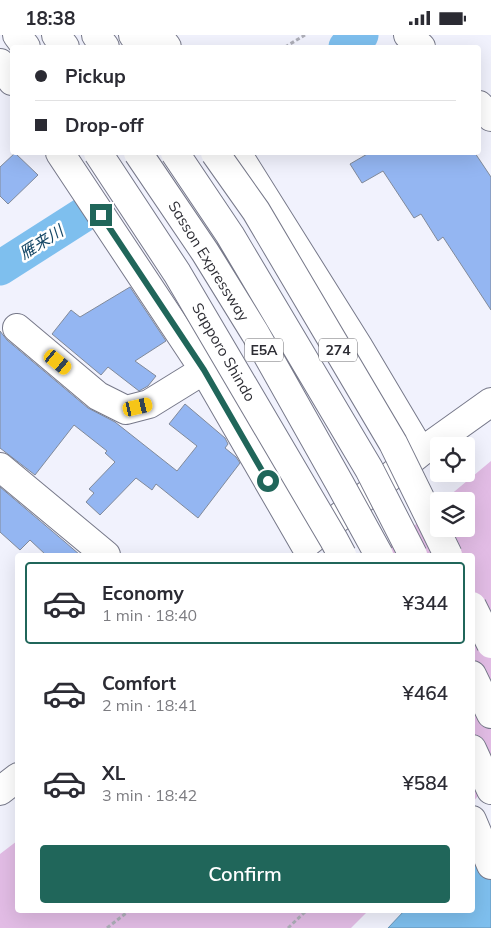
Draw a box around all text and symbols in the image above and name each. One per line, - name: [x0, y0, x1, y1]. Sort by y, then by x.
- text: 18:38: [25, 6, 75, 30]
- text: Pickup: [65, 64, 126, 88]
- text: Drop-off: [65, 113, 143, 137]
- street label: Sasson Expressway: [164, 197, 254, 325]
- route end: [90, 204, 112, 226]
- water label: 雁来川: [15, 220, 68, 263]
- street label: Sapporo Shindo: [188, 299, 260, 405]
- road number: E5A: [245, 339, 283, 361]
- road number: 274: [319, 339, 357, 361]
- car: [41, 347, 74, 377]
- car: [121, 396, 154, 418]
- map controls: [430, 437, 475, 537]
- button: locate: [430, 437, 475, 482]
- route start: [257, 470, 279, 492]
- button: layers: [430, 492, 475, 537]
- icon: car: [42, 581, 87, 626]
- text: Economy: [102, 581, 184, 605]
- text: ¥344: [402, 591, 448, 615]
- text: 1 min · 18:40: [102, 605, 197, 625]
- icon: car: [42, 671, 87, 716]
- text: Comfort: [102, 671, 176, 695]
- text: ¥464: [402, 681, 448, 705]
- text: 2 min · 18:41: [102, 695, 197, 715]
- icon: car: [42, 761, 87, 806]
- text: XL: [102, 761, 125, 785]
- text: ¥584: [402, 771, 448, 795]
- text: 3 min · 18:42: [102, 785, 197, 805]
- button: Confirm: [40, 845, 450, 903]

